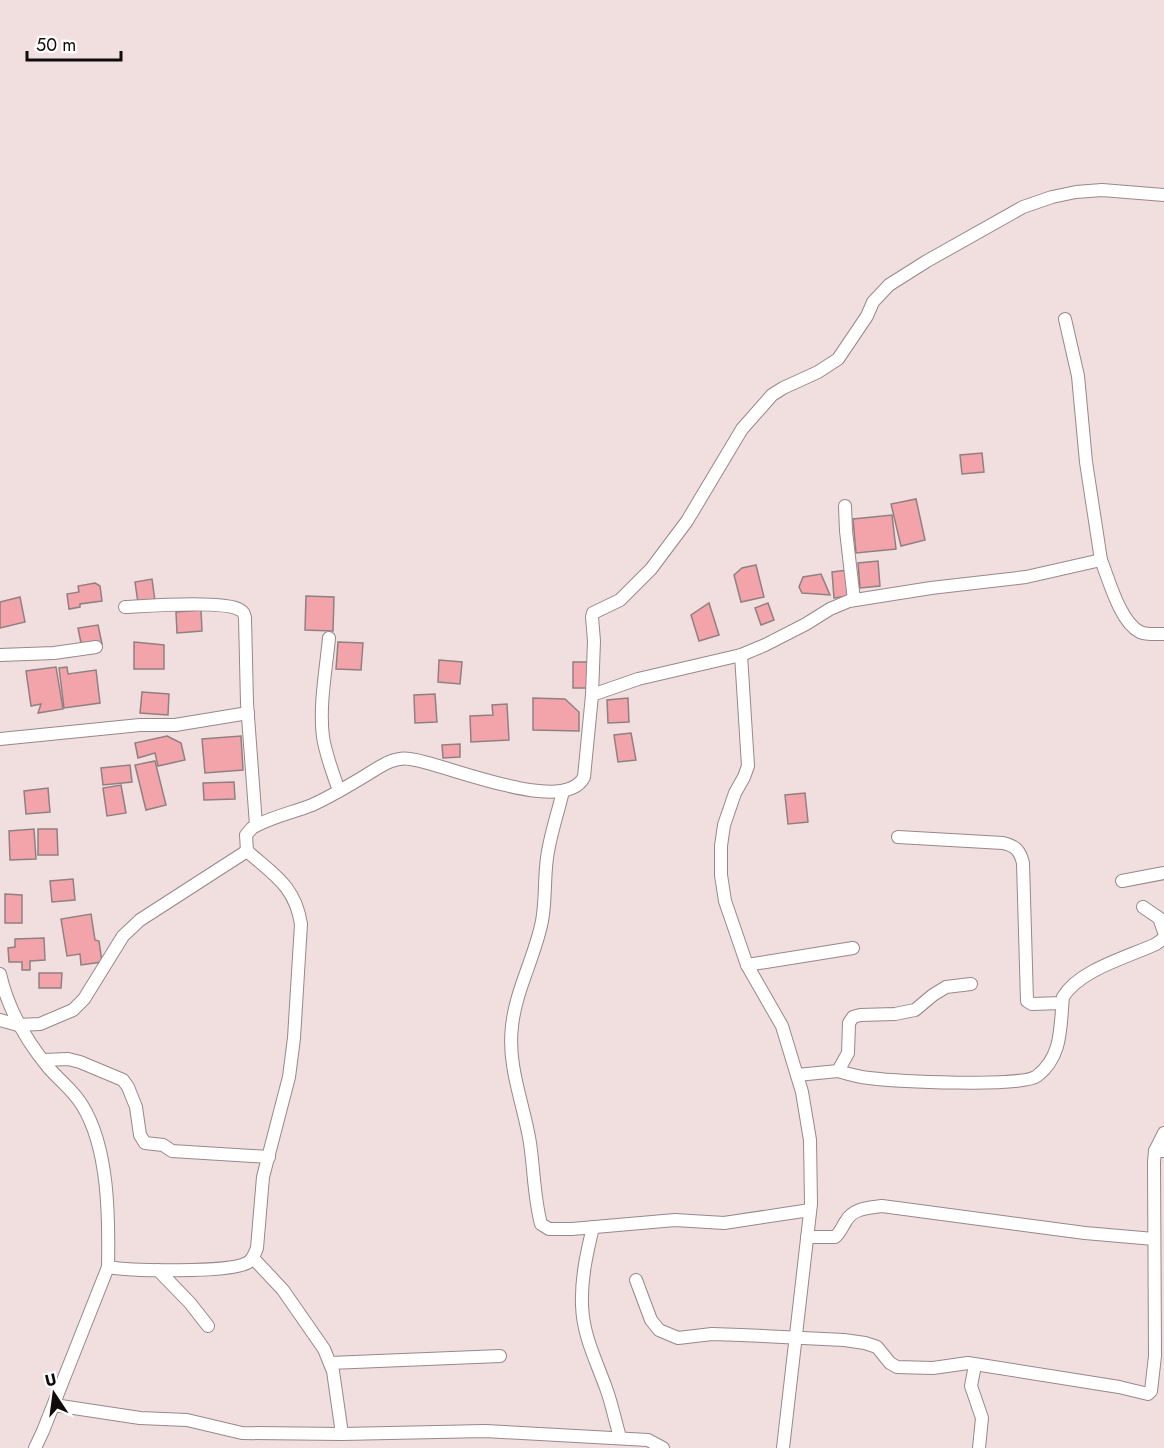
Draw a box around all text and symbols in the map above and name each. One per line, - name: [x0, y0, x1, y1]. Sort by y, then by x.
- scale bar: [27, 24, 122, 62]
- text: 50 m: [36, 32, 76, 58]
- north arrow: [24, 1364, 84, 1424]
- text: U: [43, 1367, 59, 1392]

